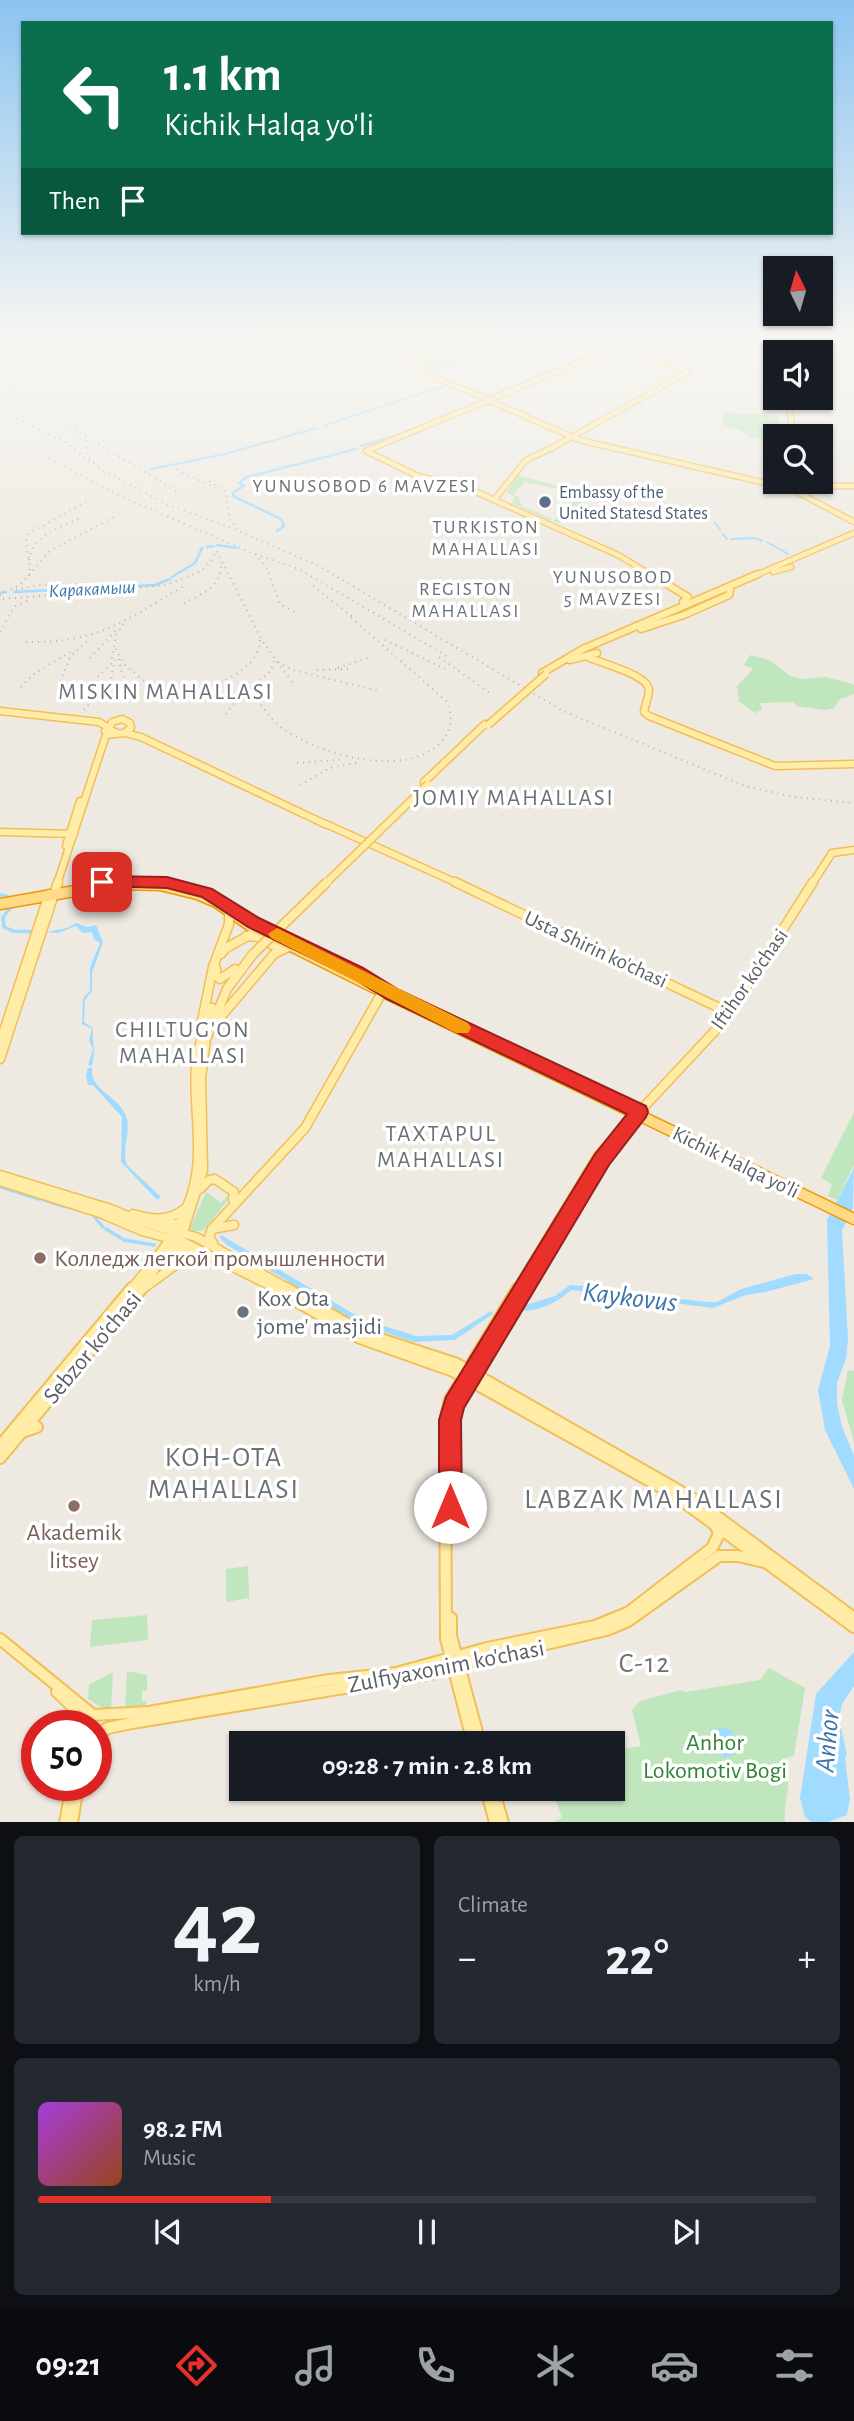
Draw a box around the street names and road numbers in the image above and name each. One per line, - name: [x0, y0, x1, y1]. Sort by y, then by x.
- street label: Usta Shirin ko'chasi: [521, 907, 671, 992]
- street label: Iftihor ko'chasi: [707, 925, 792, 1034]
- street label: Kichik Halqa yo'li: [669, 1123, 802, 1202]
- street label: Sebzor ko‘chasi: [39, 1287, 146, 1408]
- street label: Zulfiyaxonim ko'chasi: [346, 1636, 546, 1698]

